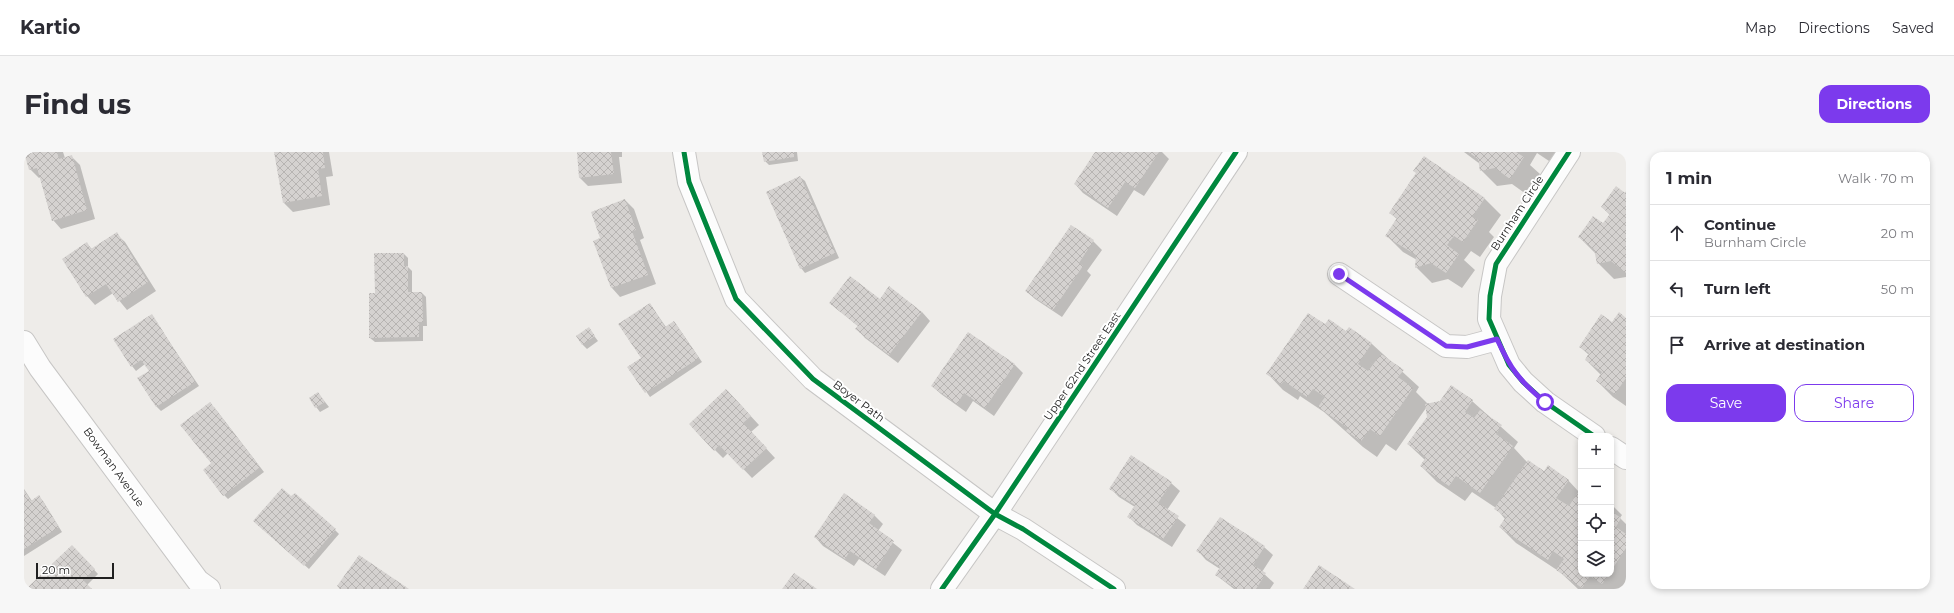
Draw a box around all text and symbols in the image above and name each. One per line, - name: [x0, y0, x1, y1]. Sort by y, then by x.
- text: Kartio: [20, 16, 80, 39]
- text: Map: [1745, 19, 1776, 37]
- text: Directions: [1798, 19, 1870, 37]
- text: Saved: [1892, 19, 1934, 37]
- button: Directions: [1819, 85, 1930, 123]
- text: Find us: [24, 87, 131, 121]
- text: 1 min: [1666, 168, 1712, 188]
- text: Walk · 70 m: [1838, 170, 1914, 186]
- street label: Burnham Circle: [1488, 173, 1547, 253]
- text: Continue: [1704, 215, 1776, 234]
- icon: ahead: [1666, 222, 1688, 244]
- text: 20 m: [1881, 225, 1914, 241]
- text: Burnham Circle: [1704, 234, 1806, 250]
- route end: [1330, 265, 1348, 283]
- icon: left: [1666, 278, 1688, 300]
- text: Turn left: [1704, 279, 1771, 298]
- text: 50 m: [1881, 281, 1914, 297]
- street label: Upper 62nd Street East: [1040, 309, 1124, 423]
- icon: arrive: [1666, 334, 1688, 356]
- text: Arrive at destination: [1704, 335, 1865, 354]
- street label: Boyer Path: [830, 377, 888, 425]
- button: Save: [1666, 384, 1786, 422]
- button: Share: [1794, 384, 1914, 422]
- route start: [1536, 393, 1554, 411]
- street label: Bowman Avenue: [81, 425, 148, 510]
- map controls: [1578, 433, 1614, 577]
- button: +: [1578, 433, 1614, 469]
- button: −: [1578, 469, 1614, 505]
- button: locate: [1578, 505, 1614, 541]
- button: layers: [1578, 541, 1614, 577]
- scale bar: [36, 561, 114, 580]
- text: 20 m: [42, 563, 70, 577]

